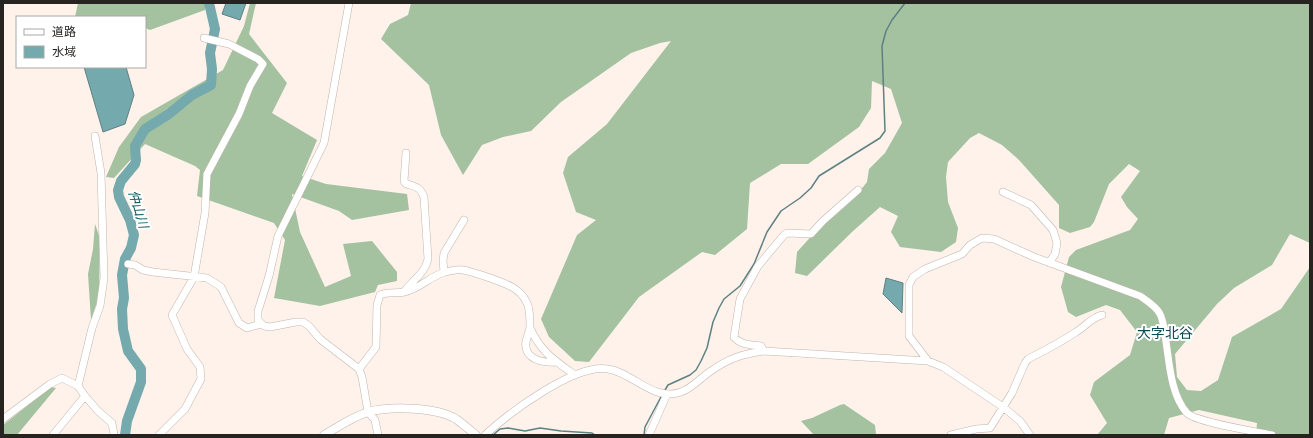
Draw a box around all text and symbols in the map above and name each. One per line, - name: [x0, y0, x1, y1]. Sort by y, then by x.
- legend: [16, 16, 146, 68]
- text: 道路: [52, 22, 76, 41]
- text: 水域: [52, 42, 76, 61]
- water label: 仲山川: [124, 187, 155, 232]
- district label: 大字北谷: [1137, 322, 1193, 343]

